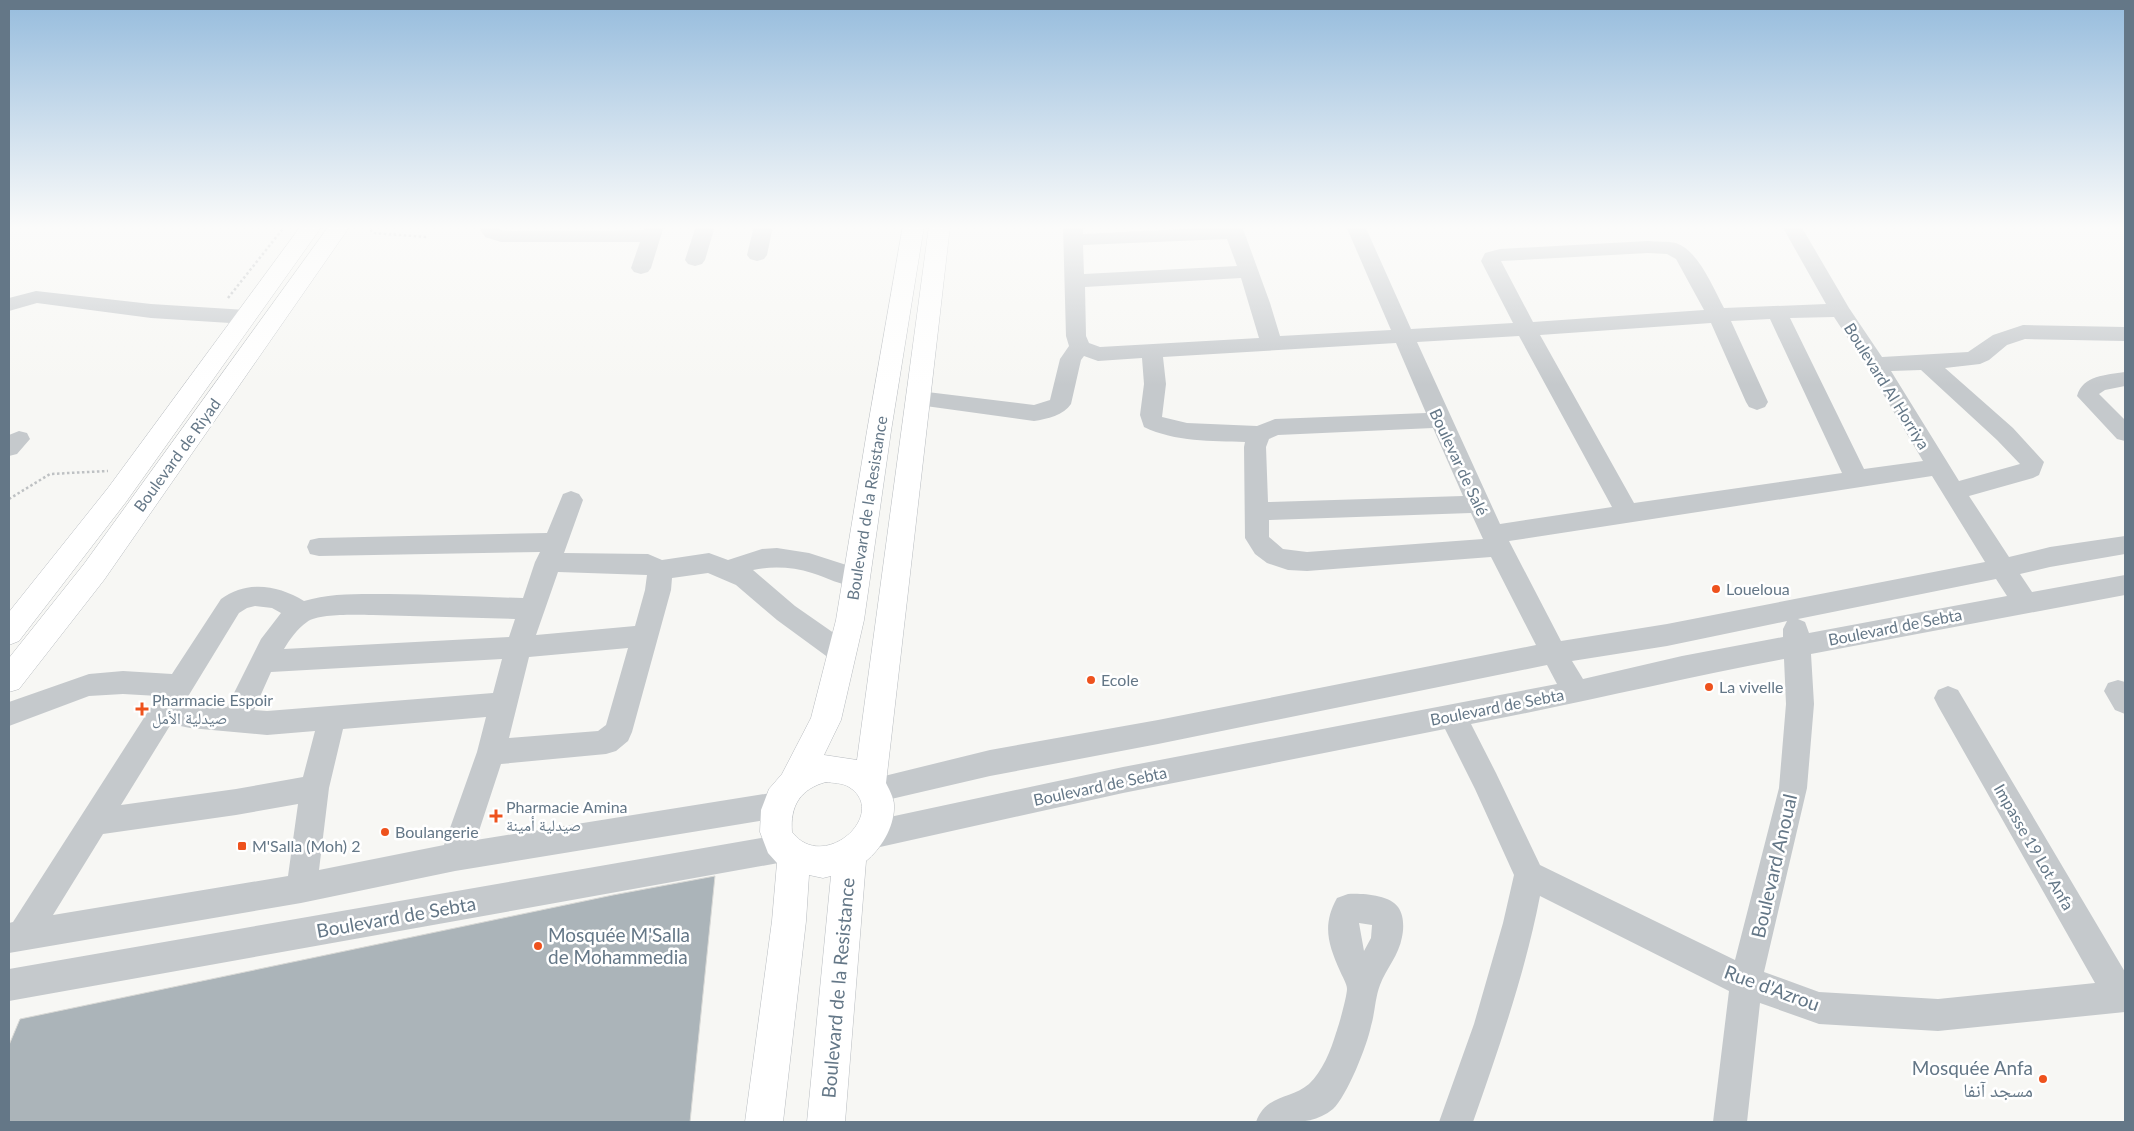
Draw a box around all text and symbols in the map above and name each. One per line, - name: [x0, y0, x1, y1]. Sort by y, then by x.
- street label: Boulevard Al Horriya: [1841, 319, 1934, 452]
- street label: Boulevard de Riyad: [129, 394, 224, 515]
- street label: Boulevar de Salé: [1426, 405, 1493, 518]
- street label: Boulevard de la Resistance: [843, 414, 890, 601]
- place label: Loueloua: [1726, 579, 1790, 598]
- marker: Loueloua: [1710, 583, 1722, 595]
- street label: Boulevard de Sebta: [1826, 604, 1963, 649]
- place label: Ecole: [1101, 670, 1139, 689]
- marker: Ecole: [1085, 674, 1097, 686]
- place label: La vivelle: [1719, 677, 1783, 696]
- marker: La vivelle: [1703, 681, 1715, 693]
- street label: Boulevard de Sebta: [1428, 684, 1565, 729]
- place label: Pharmacie Espoir صيدلية الأمل: [152, 690, 273, 729]
- marker: Pharmacie Espoir صيدلية الأمل: [136, 703, 148, 715]
- street label: Boulevard de Sebta: [1031, 762, 1168, 809]
- street label: Impasse 19 Lot Anfa: [1991, 780, 2078, 913]
- street label: Boulevard Anoual: [1746, 792, 1801, 940]
- place label: Pharmacie Amina صيدلية أمينة: [506, 797, 628, 834]
- marker: Pharmacie Amina صيدلية أمينة: [490, 810, 502, 822]
- place label: Boulangerie: [395, 822, 479, 841]
- marker: Boulangerie: [379, 826, 391, 838]
- place label: M'Salla (Moh) 2: [252, 836, 361, 855]
- marker: M'Salla (Moh) 2: [236, 840, 248, 852]
- street label: Boulevard de la Resistance: [816, 877, 859, 1099]
- street label: Boulevard de Sebta: [314, 891, 477, 942]
- place label: Mosquée M'Salla de Mohammedia: [548, 923, 690, 968]
- marker: Mosquée M'Salla de Mohammedia: [532, 940, 544, 952]
- street label: Rue d'Azrou: [1721, 960, 1823, 1015]
- place label: Mosquée Anfa مسجد آنفا: [1912, 1056, 2033, 1101]
- marker: Mosquée Anfa مسجد آنفا: [2037, 1073, 2049, 1085]

